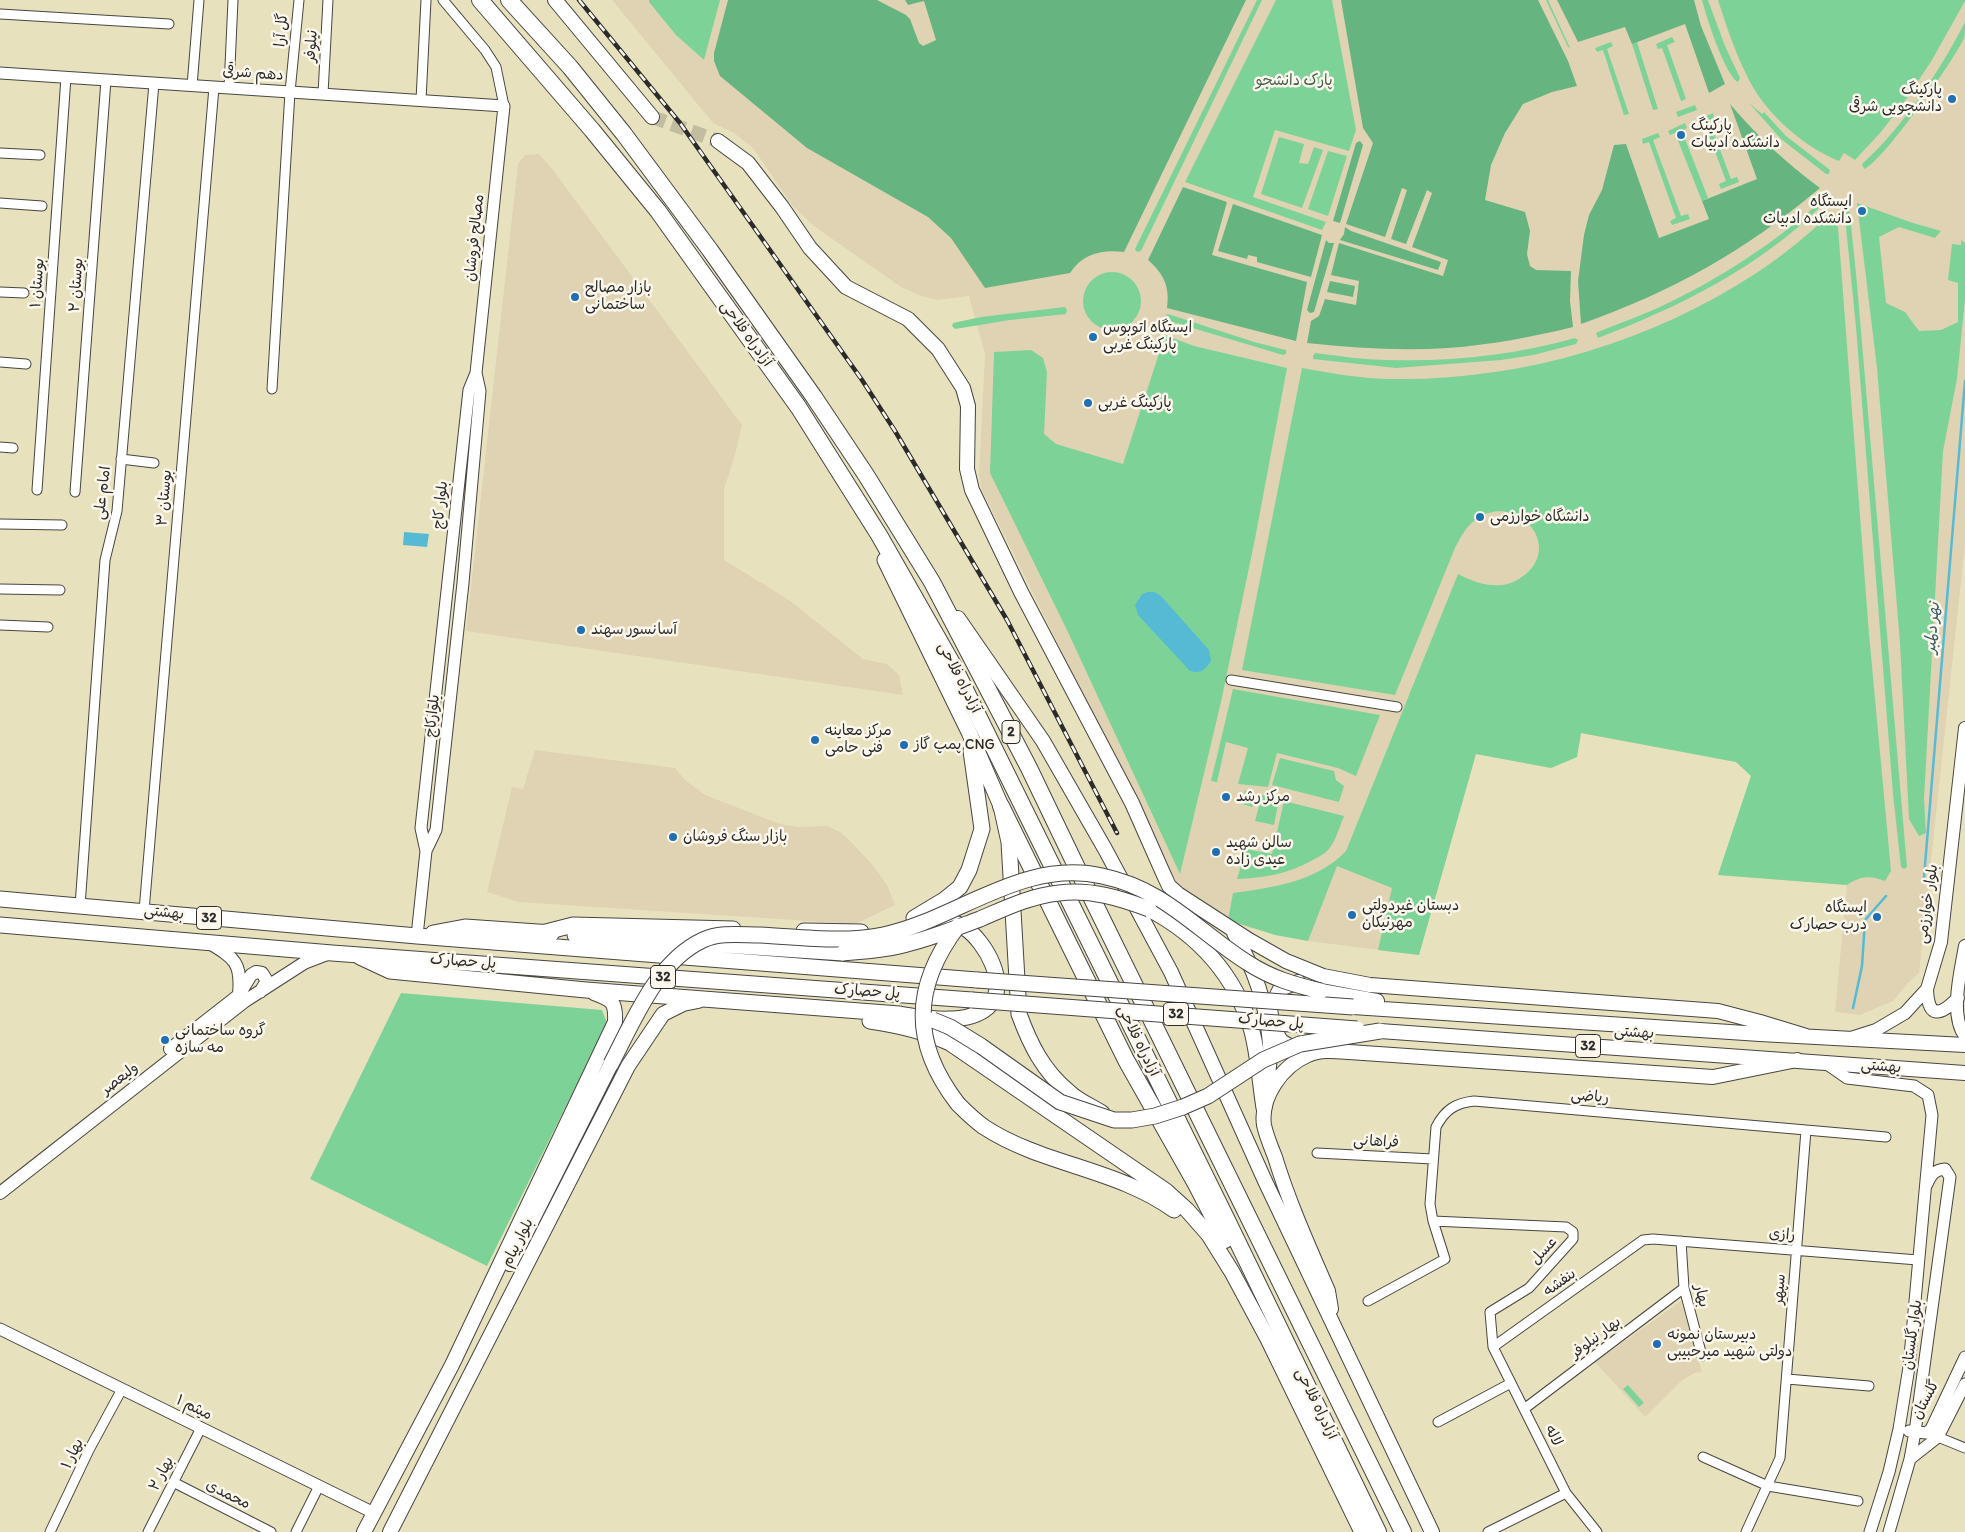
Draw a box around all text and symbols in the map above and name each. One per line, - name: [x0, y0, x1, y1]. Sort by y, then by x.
- street label: گل آرا: [272, 12, 292, 48]
- street label: نیلوفر: [302, 29, 322, 63]
- street label: دهم شرقی: [222, 63, 284, 85]
- park label: پارک دانشجو: [1255, 72, 1333, 90]
- place label: پارکینگ دانشجویی شرقی: [1849, 81, 1942, 116]
- marker: پارکینگ دانشجویی شرقی: [1946, 93, 1958, 105]
- place label: پارکینگ دانشکده ادبیات: [1691, 117, 1780, 152]
- marker: پارکینگ دانشکده ادبیات: [1675, 129, 1687, 141]
- street label: مصالح فروشان: [461, 193, 489, 283]
- place label: ایستگاه دانشکده ادبیات: [1763, 193, 1852, 228]
- marker: ایستگاه دانشکده ادبیات: [1856, 205, 1868, 217]
- street label: بوستان ۲: [66, 257, 88, 313]
- street label: بوستان ۱: [27, 258, 49, 308]
- place label: بازار مصالح ساختمانی: [585, 279, 652, 314]
- marker: بازار مصالح ساختمانی: [569, 291, 581, 303]
- street label: آزادراه فلاحی: [716, 298, 776, 370]
- place label: ایستگاه اتوبوس پارکینگ غربی: [1103, 319, 1192, 354]
- marker: ایستگاه اتوبوس پارکینگ غربی: [1087, 331, 1099, 343]
- place label: پارکینگ غربی: [1098, 394, 1172, 412]
- marker: پارکینگ غربی: [1082, 397, 1094, 409]
- street label: امام علی: [91, 465, 115, 521]
- street label: بوستان ۳: [154, 469, 176, 527]
- street label: بلوار کاج: [430, 480, 452, 530]
- place label: دانشگاه خوارزمی: [1490, 508, 1590, 526]
- marker: دانشگاه خوارزمی: [1474, 511, 1486, 523]
- water label: نهر دلمبر: [1921, 602, 1945, 654]
- place label: آسانسور سهند: [591, 621, 677, 639]
- marker: آسانسور سهند: [575, 624, 587, 636]
- street label: آزادراه فلاحی: [933, 640, 985, 716]
- street label: بلوارکاج: [422, 694, 444, 738]
- road number: 2: [1002, 720, 1020, 744]
- place label: مرکز معاینه فنی حامی: [825, 722, 892, 757]
- marker: مرکز معاینه فنی حامی: [809, 734, 821, 746]
- place label: پمپ گاز CNG: [914, 736, 995, 754]
- marker: پمپ گاز CNG: [898, 739, 910, 751]
- place label: مرکز رشد: [1236, 788, 1290, 806]
- marker: مرکز رشد: [1220, 791, 1232, 803]
- place label: بازار سنگ فروشان: [683, 828, 787, 846]
- marker: بازار سنگ فروشان: [667, 831, 679, 843]
- place label: سالن شهید عیدی زاده: [1226, 834, 1292, 869]
- marker: سالن شهید عیدی زاده: [1210, 846, 1222, 858]
- street label: بلوار خوارزمی: [1914, 863, 1942, 945]
- place label: دبستان غیردولتی مهرنیکان: [1362, 897, 1459, 932]
- place label: ایستگاه درب حصارک: [1790, 899, 1867, 934]
- street label: بهشتی: [143, 902, 185, 924]
- road number: 32: [196, 906, 222, 930]
- marker: دبستان غیردولتی مهرنیکان: [1346, 909, 1358, 921]
- marker: ایستگاه درب حصارک: [1871, 911, 1883, 923]
- street label: پل حصارک: [429, 951, 497, 973]
- road number: 32: [650, 966, 676, 989]
- street label: پل حصارک: [833, 981, 901, 1003]
- street label: آزادراه فلاحی: [1113, 1002, 1163, 1080]
- road number: 32: [1164, 1002, 1188, 1026]
- street label: پل حصارک: [1237, 1010, 1305, 1034]
- place label: گروه ساختمانی مه سازه: [175, 1022, 266, 1057]
- street label: بهشتى: [1613, 1023, 1655, 1043]
- marker: گروه ساختمانی مه سازه: [159, 1034, 171, 1046]
- road number: 32: [1576, 1034, 1600, 1058]
- street label: بهشتی: [1860, 1056, 1902, 1078]
- street label: ولیعصر: [98, 1059, 142, 1099]
- street label: ریاضی: [1570, 1086, 1610, 1108]
- street label: فراهانی: [1353, 1132, 1399, 1152]
- street label: بلوار پیام: [498, 1216, 538, 1270]
- street label: رازی: [1768, 1225, 1796, 1245]
- street label: عسل: [1527, 1233, 1561, 1269]
- street label: بنفشه: [1540, 1265, 1580, 1301]
- street label: سپهر: [1770, 1273, 1790, 1305]
- street label: بهار: [1690, 1283, 1712, 1309]
- street label: بلوار گلستان: [1899, 1299, 1927, 1371]
- street label: بهار نیلوفر: [1567, 1313, 1625, 1363]
- place label: دبیرستان نمونه دولتی شهید میرحبیبی: [1667, 1326, 1792, 1361]
- marker: دبیرستان نمونه دولتی شهید میرحبیبی: [1651, 1338, 1663, 1350]
- street label: آزادراه فلاحی: [1291, 1365, 1341, 1443]
- street label: گلستان: [1908, 1377, 1944, 1423]
- street label: میثم ۱: [173, 1392, 215, 1424]
- street label: لاله: [1540, 1423, 1566, 1449]
- street label: بهار ۱: [58, 1436, 88, 1472]
- street label: بهار ۲: [146, 1454, 178, 1494]
- street label: محمدی: [203, 1476, 253, 1514]

